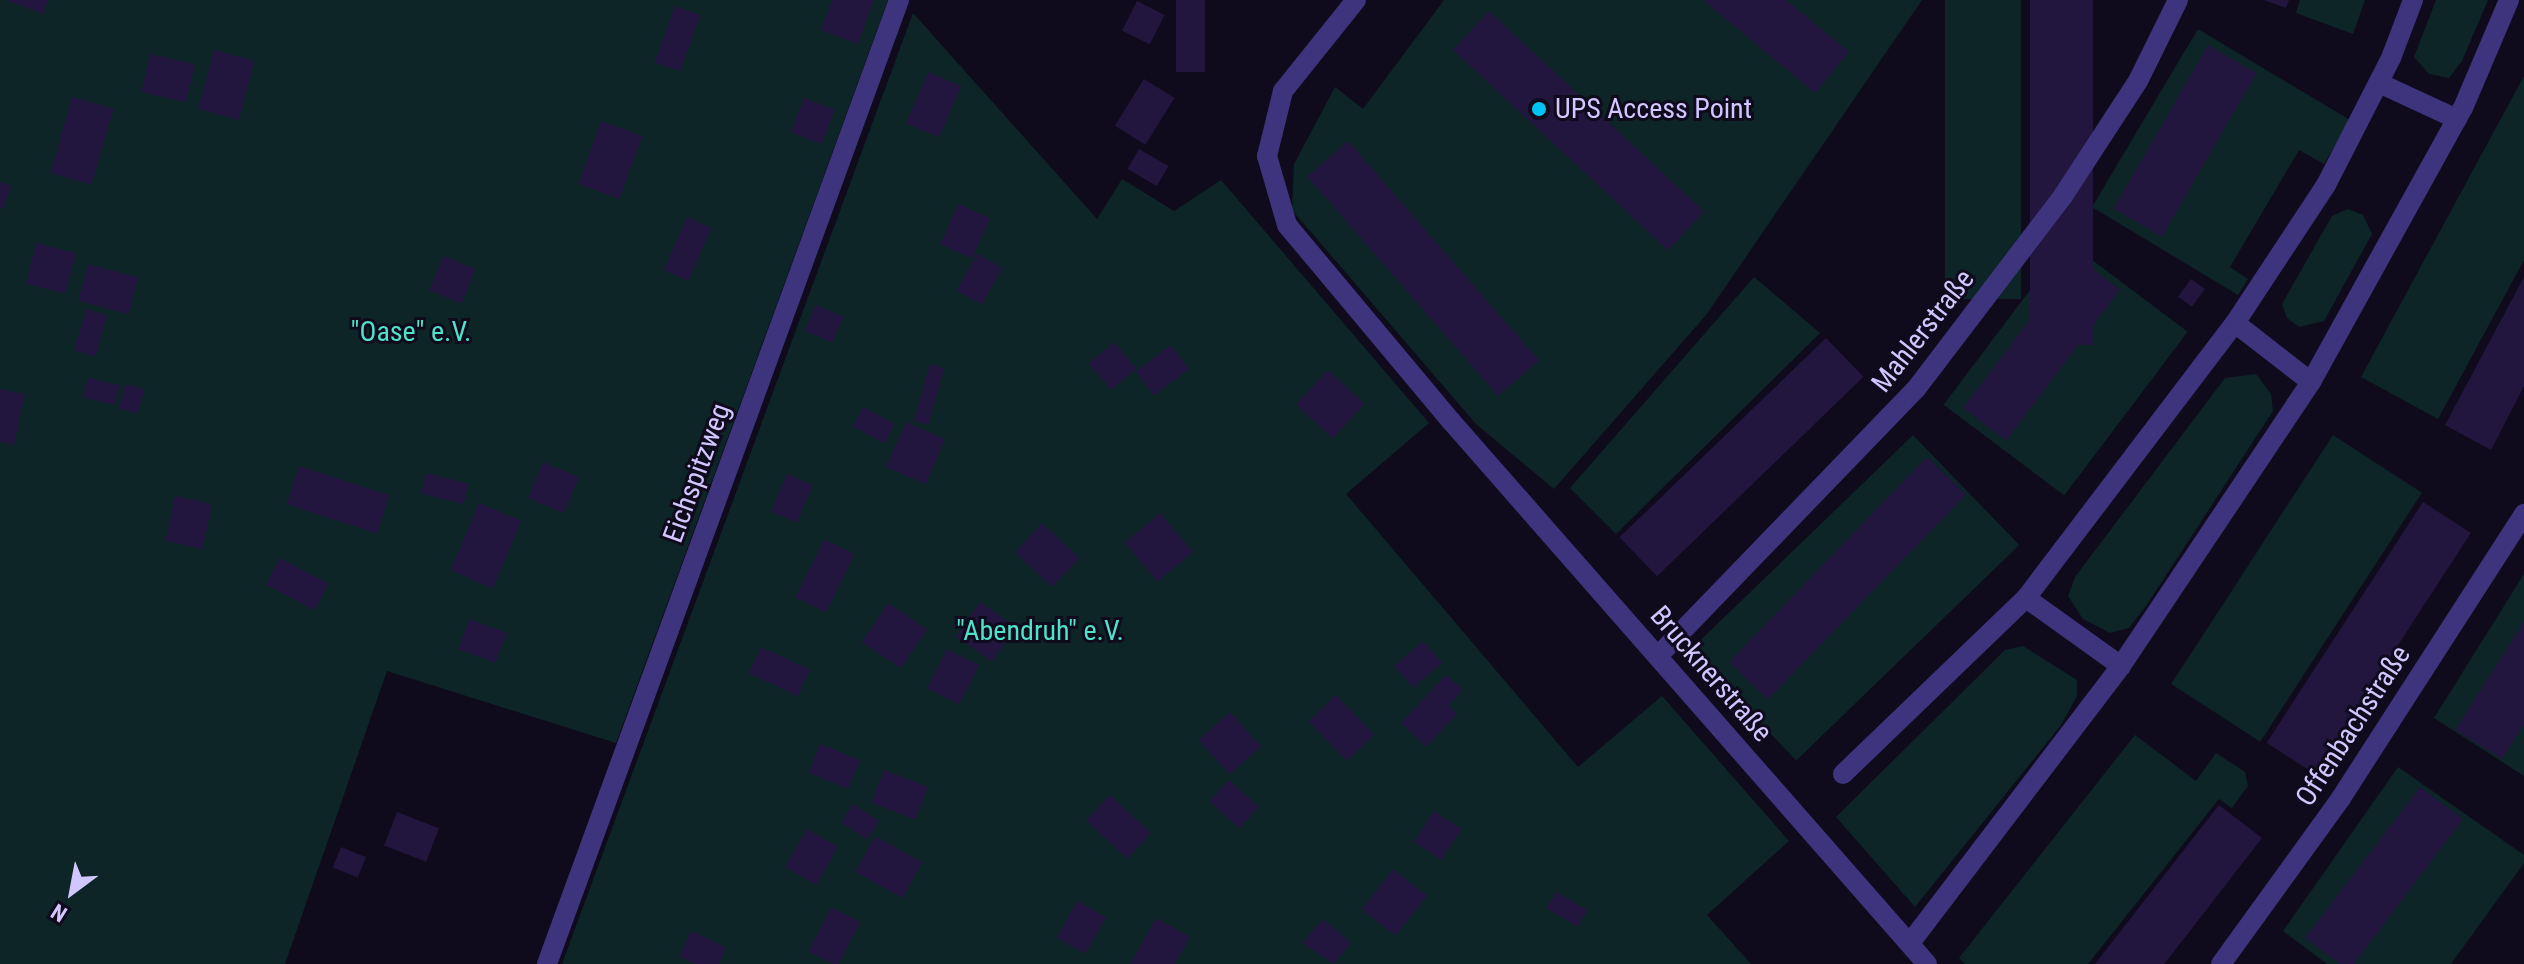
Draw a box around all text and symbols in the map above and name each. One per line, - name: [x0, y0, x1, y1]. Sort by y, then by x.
- place label: UPS Access Point: [1555, 92, 1752, 126]
- marker: UPS Access Point: [1530, 100, 1548, 118]
- street label: Mahlerstraße: [1865, 263, 1981, 399]
- park label: "Oase" e.V.: [351, 315, 471, 349]
- street label: Eichspitzweg: [656, 399, 738, 547]
- street label: Brucknerstraße: [1643, 599, 1779, 749]
- park label: "Abendruh" e.V.: [956, 614, 1124, 648]
- street label: Offenbachstraße: [2289, 639, 2417, 813]
- north arrow: [32, 852, 112, 932]
- text: N: [47, 899, 71, 927]

